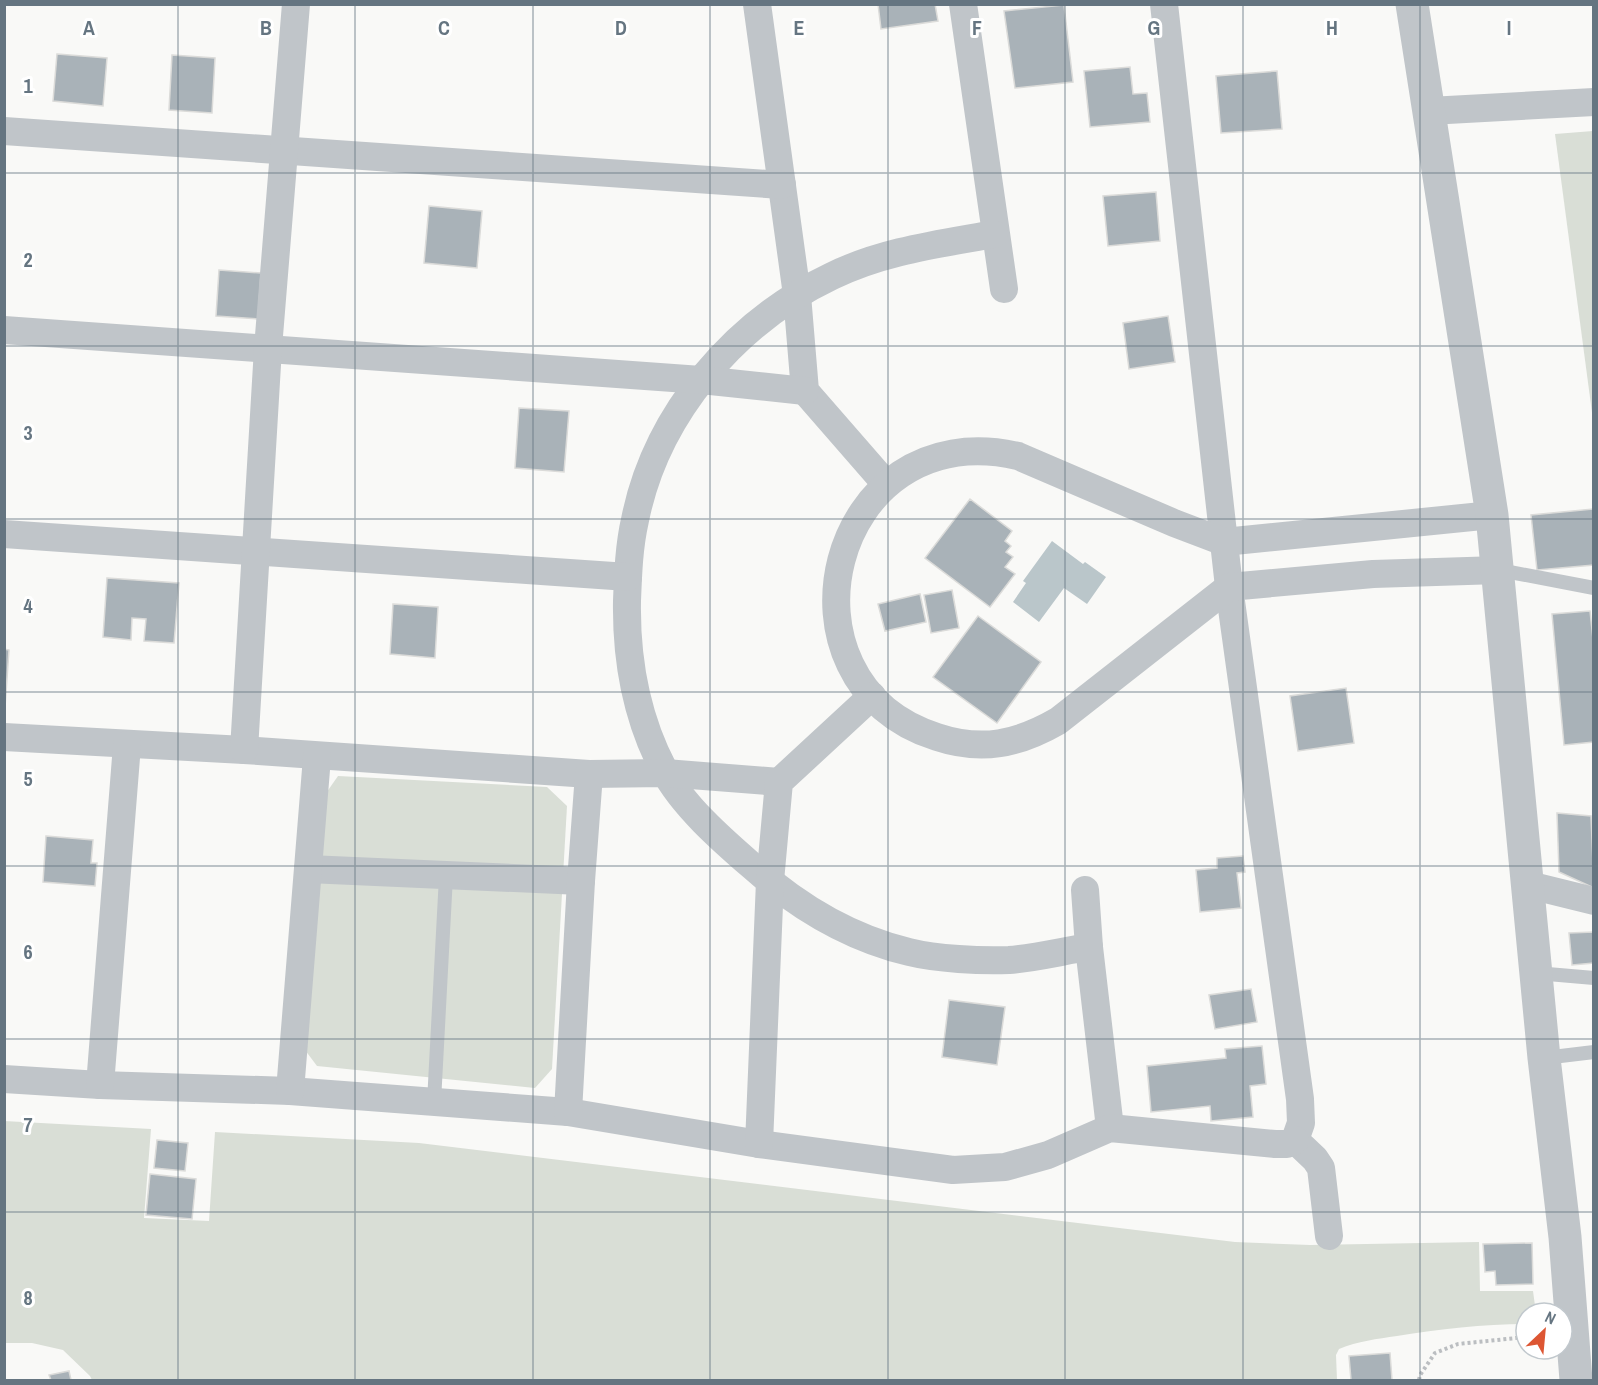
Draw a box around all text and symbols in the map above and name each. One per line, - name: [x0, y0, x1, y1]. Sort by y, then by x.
- text: A: [83, 14, 95, 41]
- text: B: [260, 14, 272, 41]
- text: C: [438, 14, 450, 41]
- text: D: [615, 14, 627, 41]
- text: E: [794, 14, 805, 41]
- text: F: [972, 14, 982, 41]
- text: G: [1148, 14, 1160, 41]
- text: H: [1326, 14, 1338, 41]
- text: I: [1507, 14, 1511, 41]
- text: 1: [23, 72, 33, 99]
- text: 2: [23, 246, 33, 273]
- text: 3: [23, 419, 33, 446]
- text: 4: [23, 592, 33, 619]
- text: 5: [23, 765, 33, 792]
- text: 6: [23, 938, 33, 965]
- text: 7: [23, 1111, 33, 1138]
- text: 8: [23, 1284, 33, 1311]
- north arrow: [1514, 1301, 1574, 1361]
- text: N: [1541, 1306, 1560, 1329]

